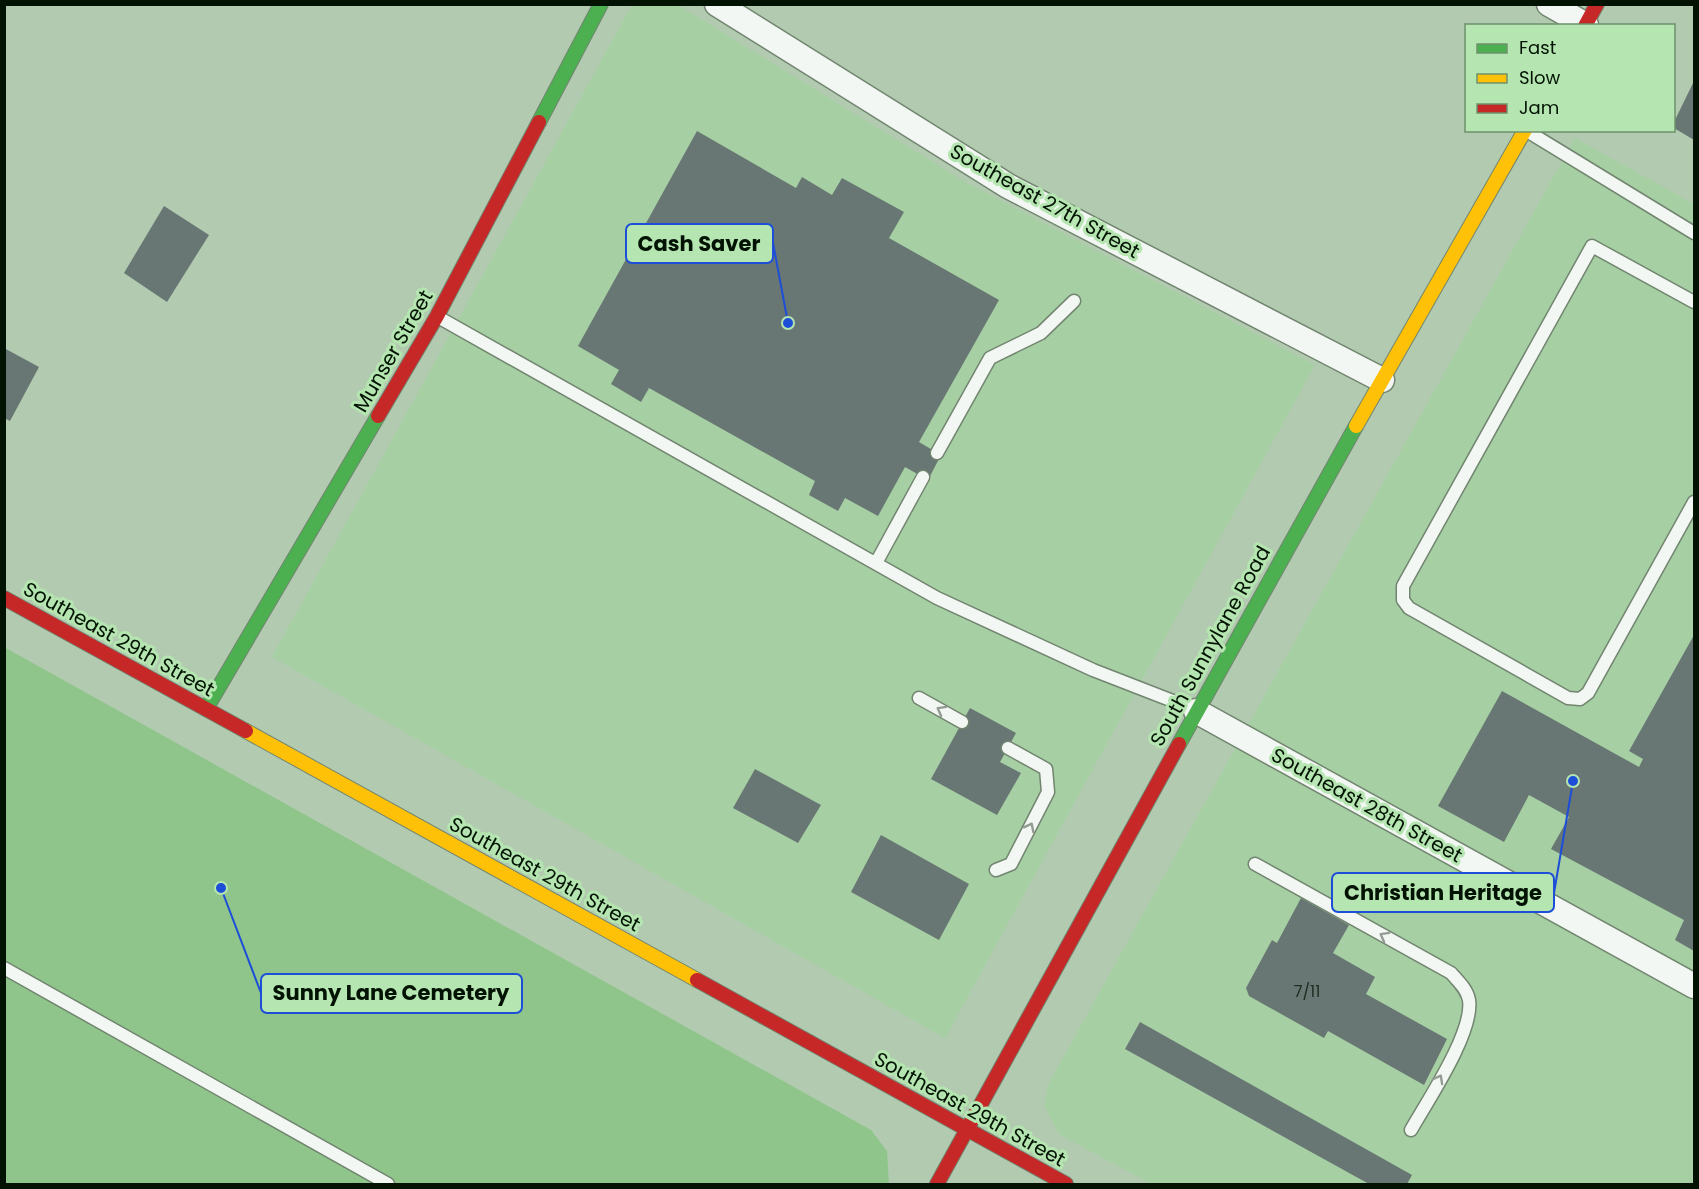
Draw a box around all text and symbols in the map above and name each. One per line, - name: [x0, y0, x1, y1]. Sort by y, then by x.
- legend: [1465, 24, 1675, 132]
- text: Fast: [1519, 35, 1556, 60]
- text: Slow: [1519, 65, 1561, 90]
- text: Jam: [1519, 95, 1559, 120]
- street label: Southeast 27th Street: [945, 137, 1145, 265]
- callout: Cash Saver: [626, 224, 773, 263]
- text: Cash Saver: [638, 229, 760, 258]
- street label: Munser Street: [347, 285, 439, 417]
- street label: South Sunnylane Road: [1143, 541, 1277, 751]
- street label: Southeast 29th Street: [18, 575, 220, 703]
- one-way arrow: [936, 706, 947, 718]
- street label: Southeast 28th Street: [1266, 741, 1468, 869]
- street label: Southeast 29th Street: [444, 810, 646, 938]
- one-way arrow: [1023, 823, 1034, 833]
- callout: Christian Heritage: [1332, 873, 1554, 912]
- text: Christian Heritage: [1344, 878, 1542, 907]
- one-way arrow: [1380, 932, 1391, 943]
- callout: Sunny Lane Cemetery: [261, 974, 522, 1013]
- text: Sunny Lane Cemetery: [273, 978, 510, 1007]
- house number: 7/11: [1294, 980, 1320, 1003]
- street label: Southeast 29th Street: [869, 1045, 1071, 1173]
- one-way arrow: [1432, 1075, 1443, 1085]

